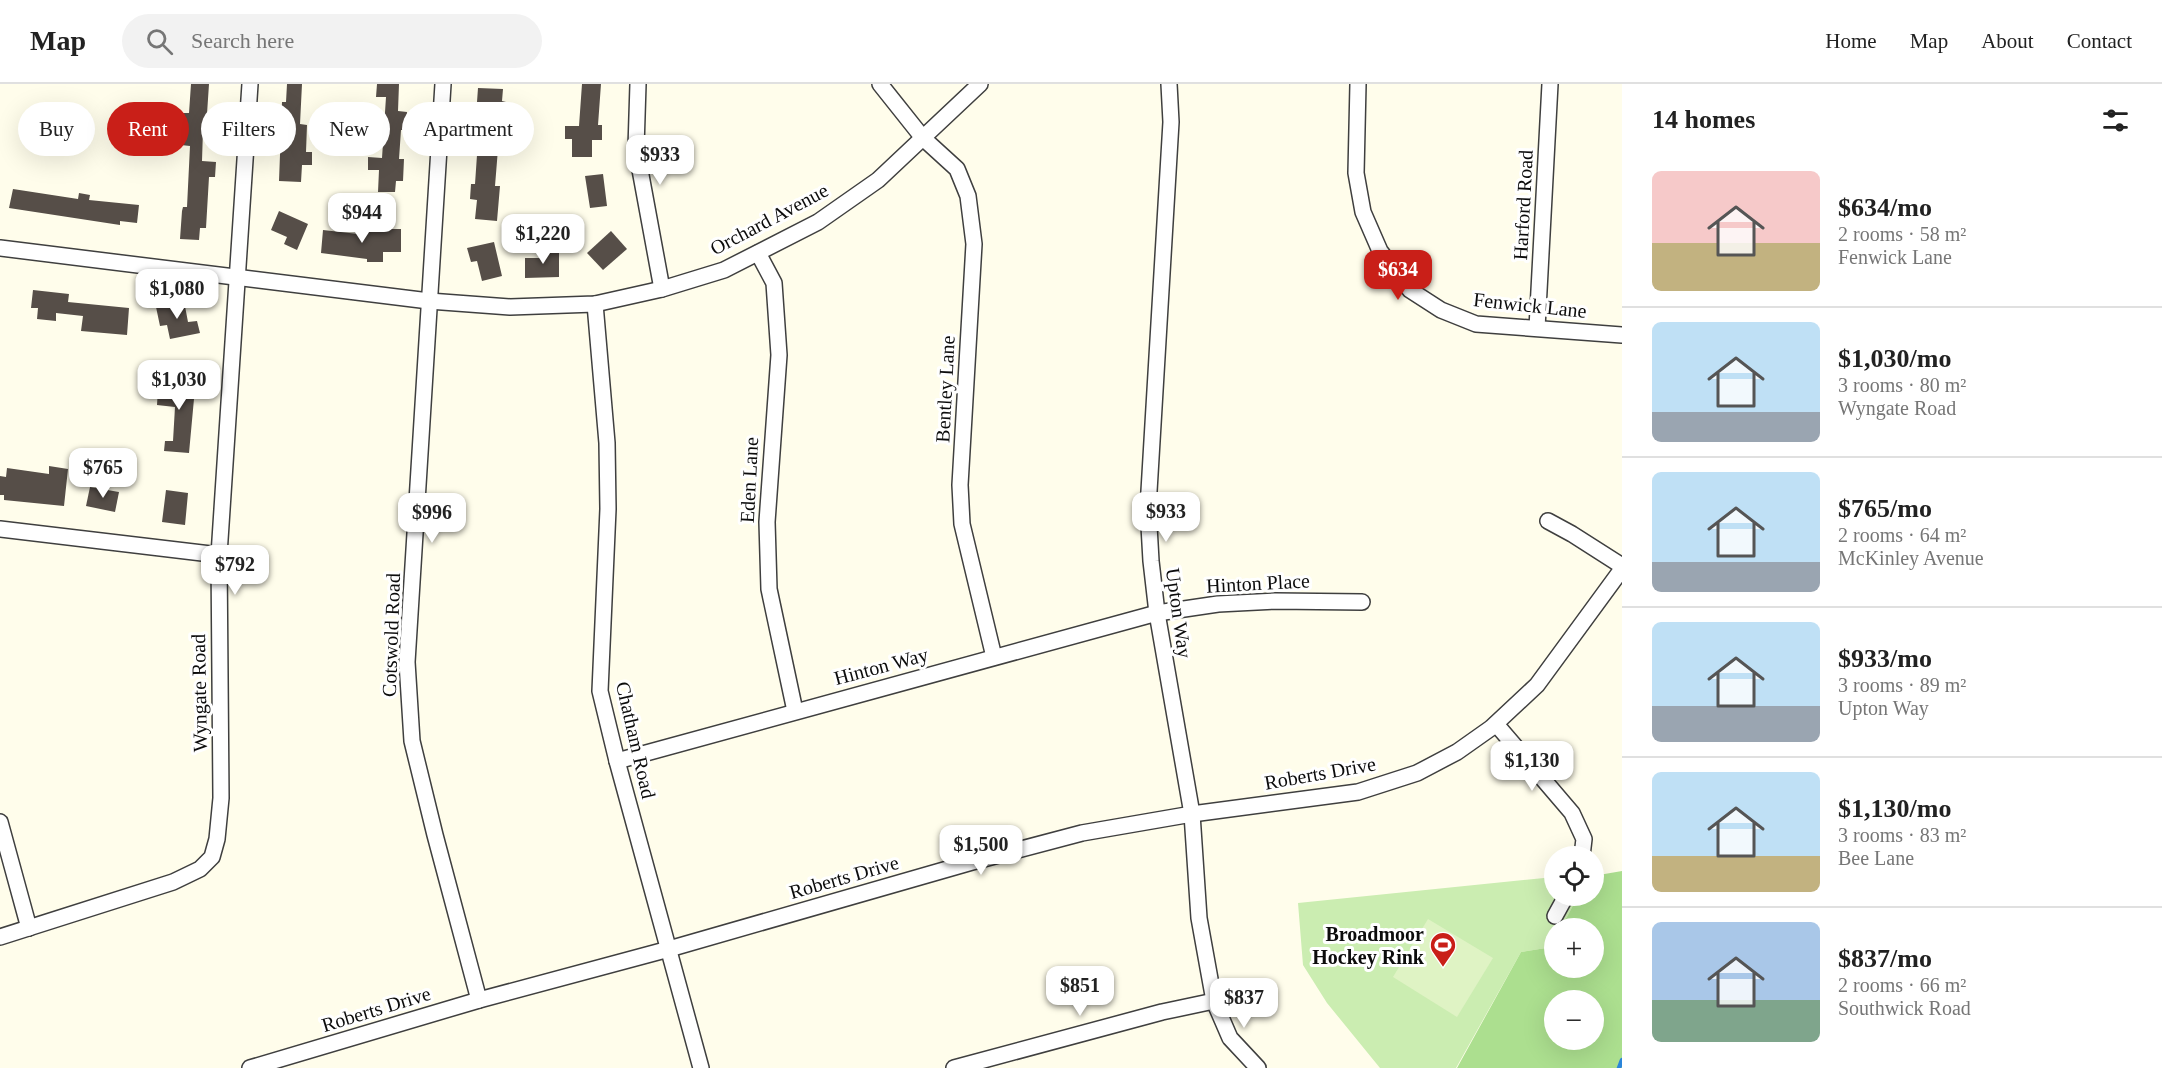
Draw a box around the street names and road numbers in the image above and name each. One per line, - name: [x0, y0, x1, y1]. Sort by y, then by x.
- street label: Harford Road: [1509, 149, 1537, 261]
- street label: Orchard Avenue: [706, 179, 832, 259]
- street label: Fenwick Lane: [1472, 288, 1588, 322]
- street label: Bentley Lane: [931, 335, 960, 443]
- street label: Eden Lane: [736, 436, 762, 524]
- street label: Upton Way: [1161, 567, 1196, 660]
- street label: Hinton Place: [1206, 569, 1311, 597]
- street label: Cotswold Road: [378, 573, 404, 697]
- street label: Wyngate Road: [187, 634, 212, 752]
- street label: Hinton Way: [832, 643, 931, 690]
- street label: Chatham Road: [612, 679, 660, 801]
- street label: Roberts Drive: [1263, 752, 1378, 794]
- street label: Roberts Drive: [787, 851, 901, 903]
- street label: Roberts Drive: [319, 982, 433, 1036]

